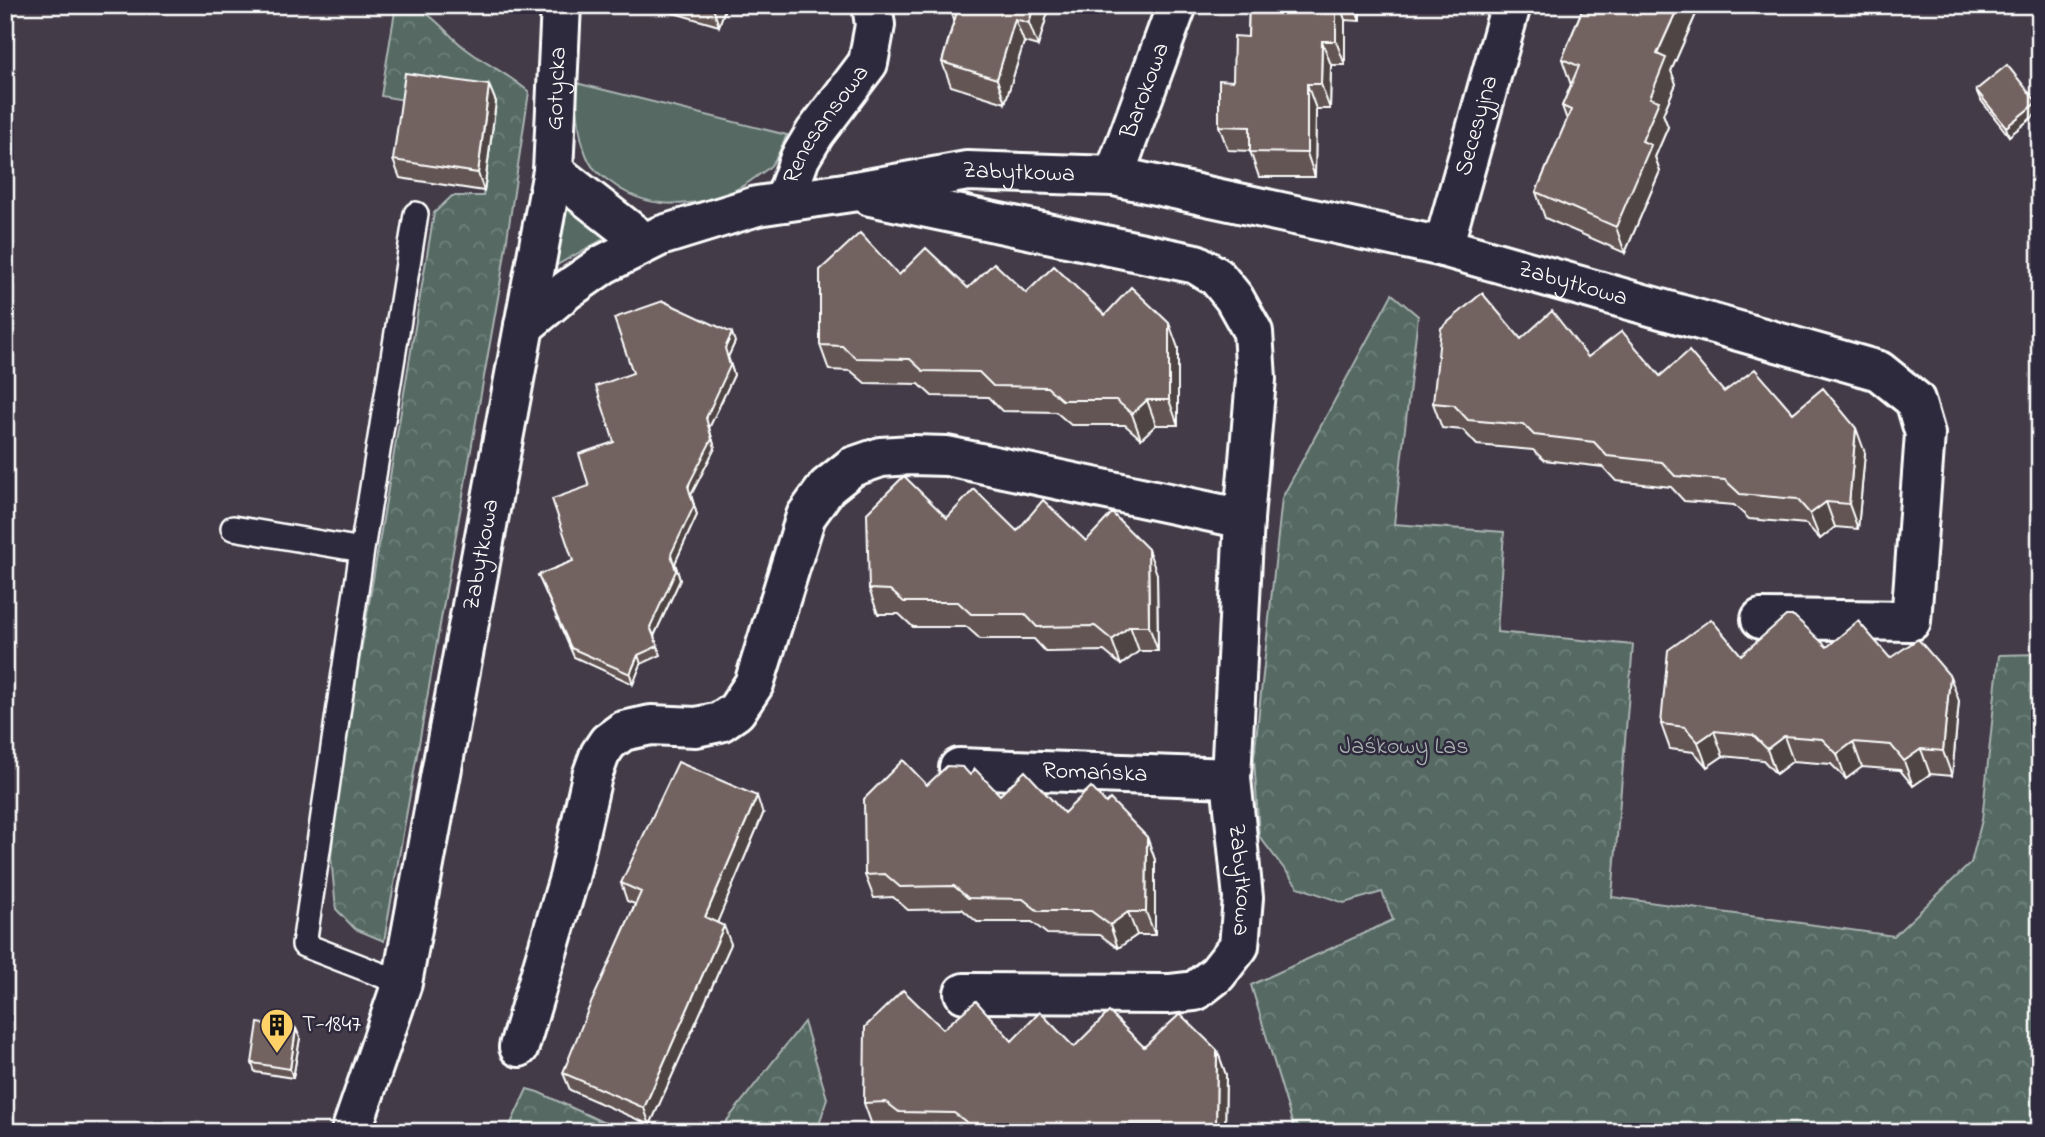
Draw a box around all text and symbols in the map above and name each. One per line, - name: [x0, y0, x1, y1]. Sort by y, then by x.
- street label: Barokowa: [1111, 38, 1179, 145]
- street label: Gotycka: [537, 46, 576, 131]
- street label: Renesansowa: [775, 57, 878, 189]
- street label: Secesyjna: [1446, 71, 1508, 180]
- street label: Zabytkowa: [962, 153, 1075, 192]
- street label: Zabytkowa: [1514, 252, 1632, 316]
- street label: Zabytkowa: [454, 496, 509, 613]
- park label: Jaśkowy Las: [1339, 730, 1469, 766]
- street label: Romańska: [1042, 754, 1148, 792]
- street label: Zabytkowa: [1218, 822, 1261, 937]
- building icon: T-1847: [258, 1006, 296, 1055]
- place label: T-1847: [302, 1008, 361, 1043]

